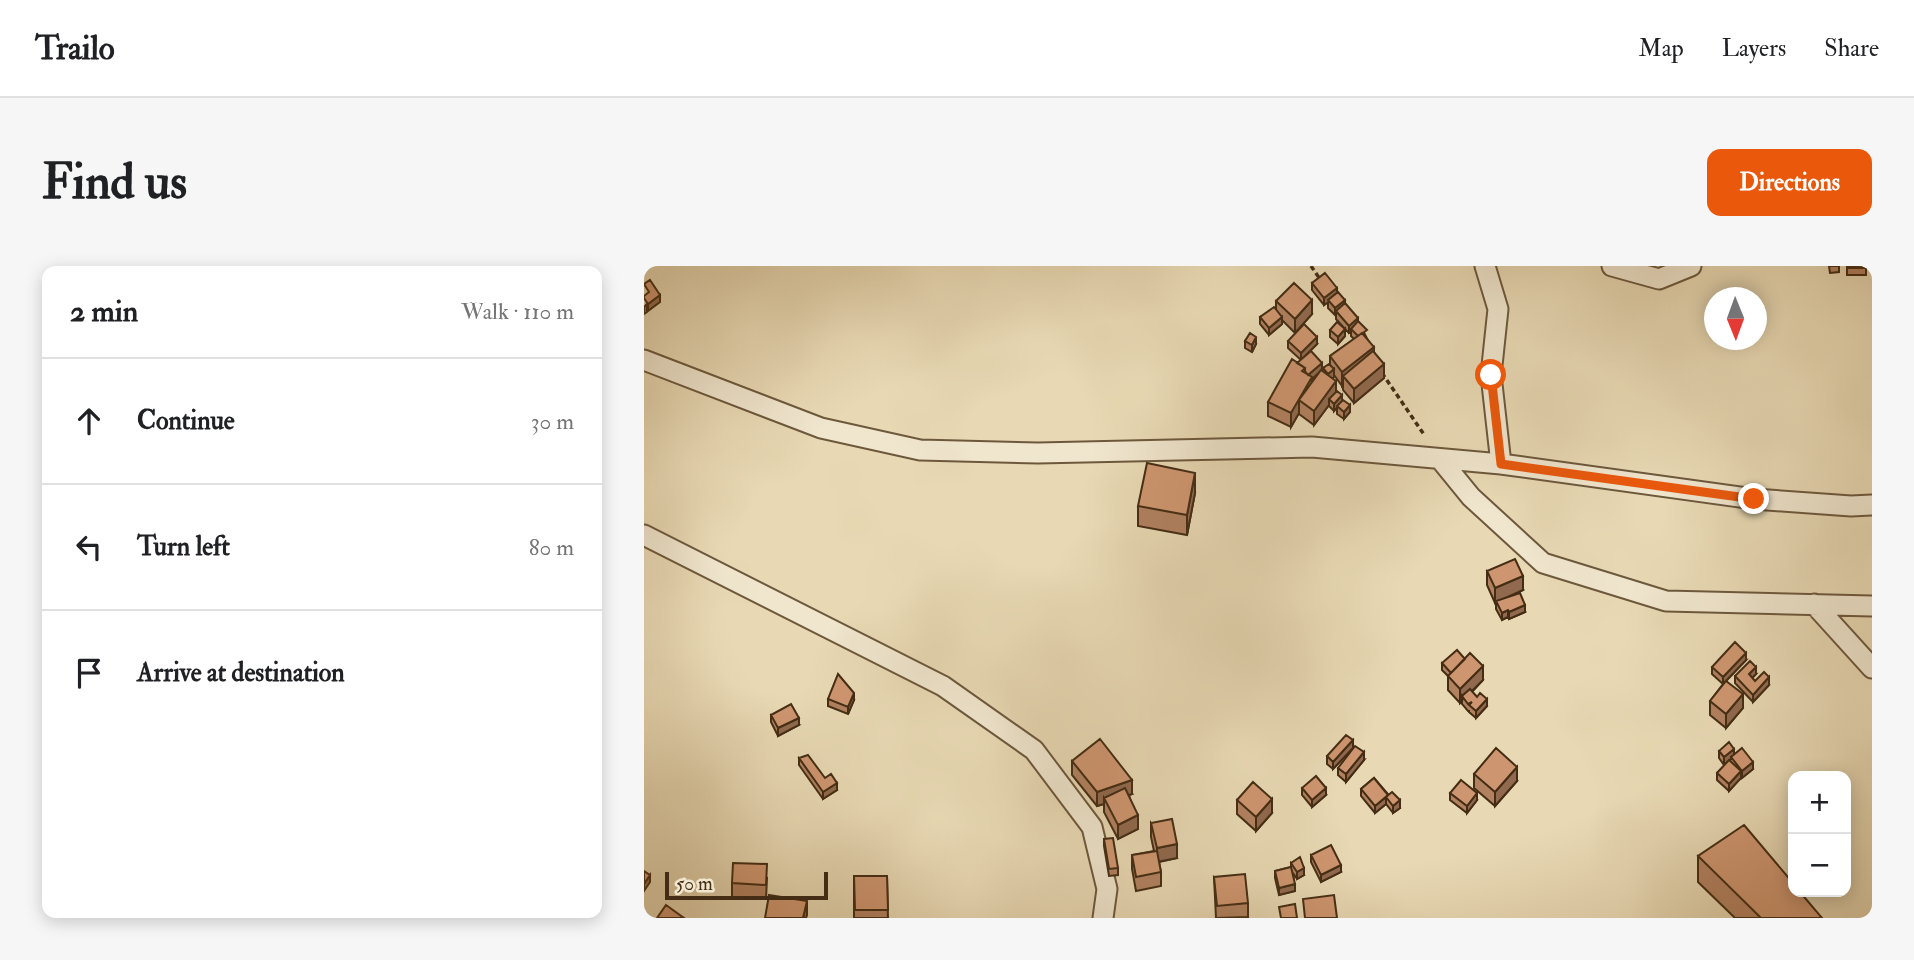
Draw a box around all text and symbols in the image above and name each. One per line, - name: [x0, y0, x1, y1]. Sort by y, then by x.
- text: Trailo: [35, 28, 115, 69]
- text: Map: [1639, 33, 1684, 64]
- text: Layers: [1722, 33, 1786, 64]
- text: Share: [1824, 33, 1879, 64]
- button: Directions: [1707, 149, 1872, 216]
- text: Find us: [42, 152, 187, 213]
- north arrow: [1704, 287, 1767, 350]
- text: 2 min: [70, 293, 138, 330]
- text: Walk · 110 m: [461, 297, 574, 326]
- route start: [1475, 359, 1506, 390]
- icon: ahead: [70, 402, 108, 440]
- text: Continue: [137, 405, 235, 437]
- text: 30 m: [531, 407, 574, 436]
- route end: [1738, 483, 1769, 514]
- icon: left: [70, 528, 108, 566]
- text: Turn left: [137, 531, 230, 563]
- text: 80 m: [529, 533, 574, 562]
- icon: arrive: [70, 654, 108, 692]
- text: Arrive at destination: [137, 657, 345, 689]
- map controls: [1788, 771, 1851, 897]
- button: +: [1788, 771, 1851, 834]
- button: −: [1788, 834, 1851, 897]
- scale bar: [665, 869, 828, 901]
- text: 50 m: [676, 872, 713, 896]

